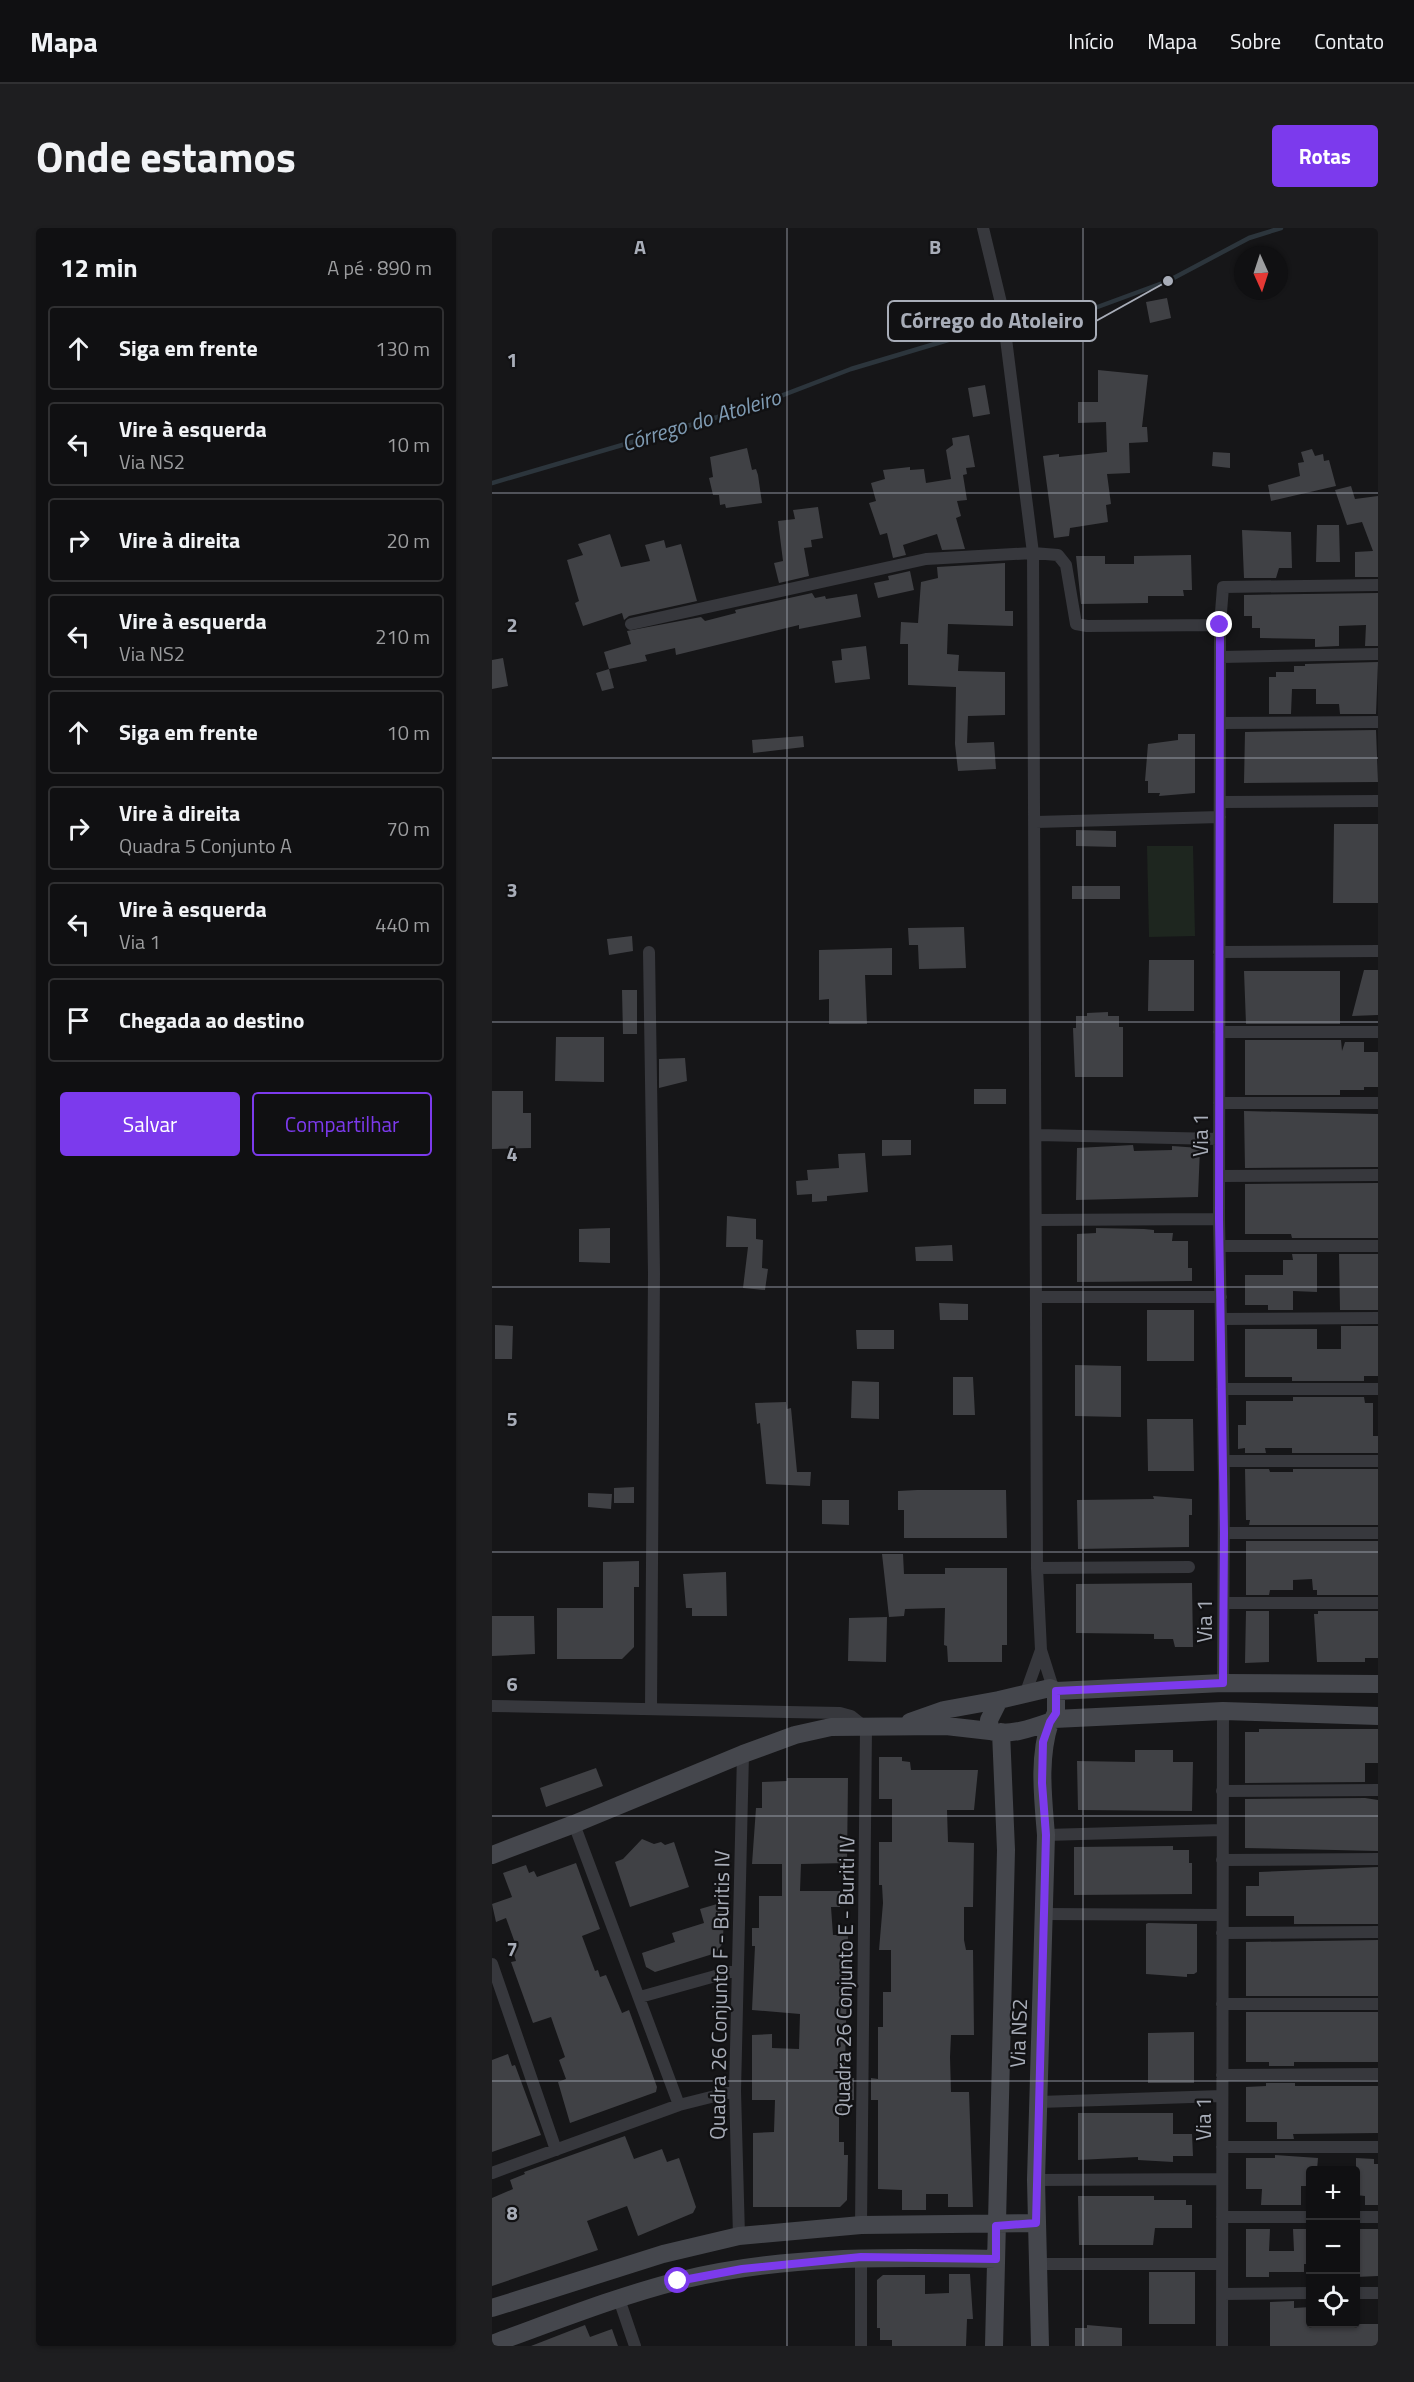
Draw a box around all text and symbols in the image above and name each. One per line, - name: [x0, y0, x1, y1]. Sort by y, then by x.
- text: Mapa: [30, 20, 98, 63]
- text: Início: [1068, 25, 1114, 57]
- text: Mapa: [1147, 25, 1197, 57]
- text: Sobre: [1230, 25, 1281, 57]
- text: Contato: [1314, 25, 1384, 57]
- text: Onde estamos: [36, 124, 296, 188]
- button: Rotas: [1272, 125, 1378, 187]
- text: A: [634, 231, 646, 262]
- text: B: [929, 231, 941, 262]
- north arrow: [1234, 246, 1288, 300]
- text: 12 min: [60, 248, 138, 287]
- text: A pé · 890 m: [327, 252, 432, 283]
- callout: Córrego do Atoleiro: [888, 301, 1096, 341]
- text: Córrego do Atoleiro: [900, 303, 1084, 337]
- text: Siga em frente: [119, 331, 258, 365]
- icon: ahead: [62, 332, 95, 365]
- text: 130 m: [375, 333, 430, 364]
- text: 1: [506, 344, 518, 375]
- water label: Córrego do Atoleiro: [617, 379, 786, 460]
- text: Vire à esquerda: [119, 412, 267, 446]
- icon: left: [62, 428, 95, 461]
- text: 10 m: [386, 429, 430, 460]
- text: Via NS2: [119, 446, 185, 477]
- text: Vire à direita: [119, 523, 240, 557]
- icon: right: [62, 524, 95, 557]
- text: 20 m: [386, 525, 430, 556]
- text: Vire à esquerda: [119, 604, 267, 638]
- text: 2: [506, 609, 518, 640]
- route end: [1206, 611, 1232, 637]
- icon: left: [62, 620, 95, 653]
- text: 210 m: [375, 621, 430, 652]
- text: Via NS2: [119, 638, 185, 669]
- text: Siga em frente: [119, 715, 258, 749]
- icon: ahead: [62, 716, 95, 749]
- text: 10 m: [386, 717, 430, 748]
- text: Vire à direita: [119, 796, 240, 830]
- icon: right: [62, 812, 95, 845]
- text: 70 m: [386, 813, 430, 844]
- text: Quadra 5 Conjunto A: [119, 830, 292, 861]
- text: 3: [506, 874, 518, 905]
- text: Vire à esquerda: [119, 892, 267, 926]
- icon: left: [62, 908, 95, 941]
- text: 440 m: [375, 909, 430, 940]
- text: Via 1: [119, 926, 161, 957]
- text: Chegada ao destino: [119, 1003, 305, 1037]
- icon: arrive: [62, 1004, 95, 1037]
- button: Salvar: [60, 1092, 240, 1156]
- button: Compartilhar: [252, 1092, 432, 1156]
- street label: Via 1: [1184, 1113, 1216, 1157]
- text: 4: [506, 1138, 518, 1169]
- text: 5: [506, 1403, 518, 1434]
- street label: Via 1: [1188, 1599, 1220, 1643]
- text: 6: [506, 1668, 518, 1699]
- street label: Quadra 26 Conjunto E - Buriti IV: [826, 1835, 862, 2117]
- street label: Quadra 26 Conjunto F - Buritis IV: [700, 1850, 738, 2140]
- text: 7: [506, 1933, 518, 1964]
- street label: Via NS2: [1001, 1998, 1035, 2068]
- street label: Via 1: [1187, 2097, 1219, 2141]
- map controls: [1306, 2166, 1360, 2328]
- button: +: [1306, 2166, 1360, 2220]
- text: 8: [506, 2197, 518, 2228]
- button: −: [1306, 2220, 1360, 2274]
- route start: [664, 2267, 690, 2293]
- button: locate: [1306, 2274, 1360, 2328]

